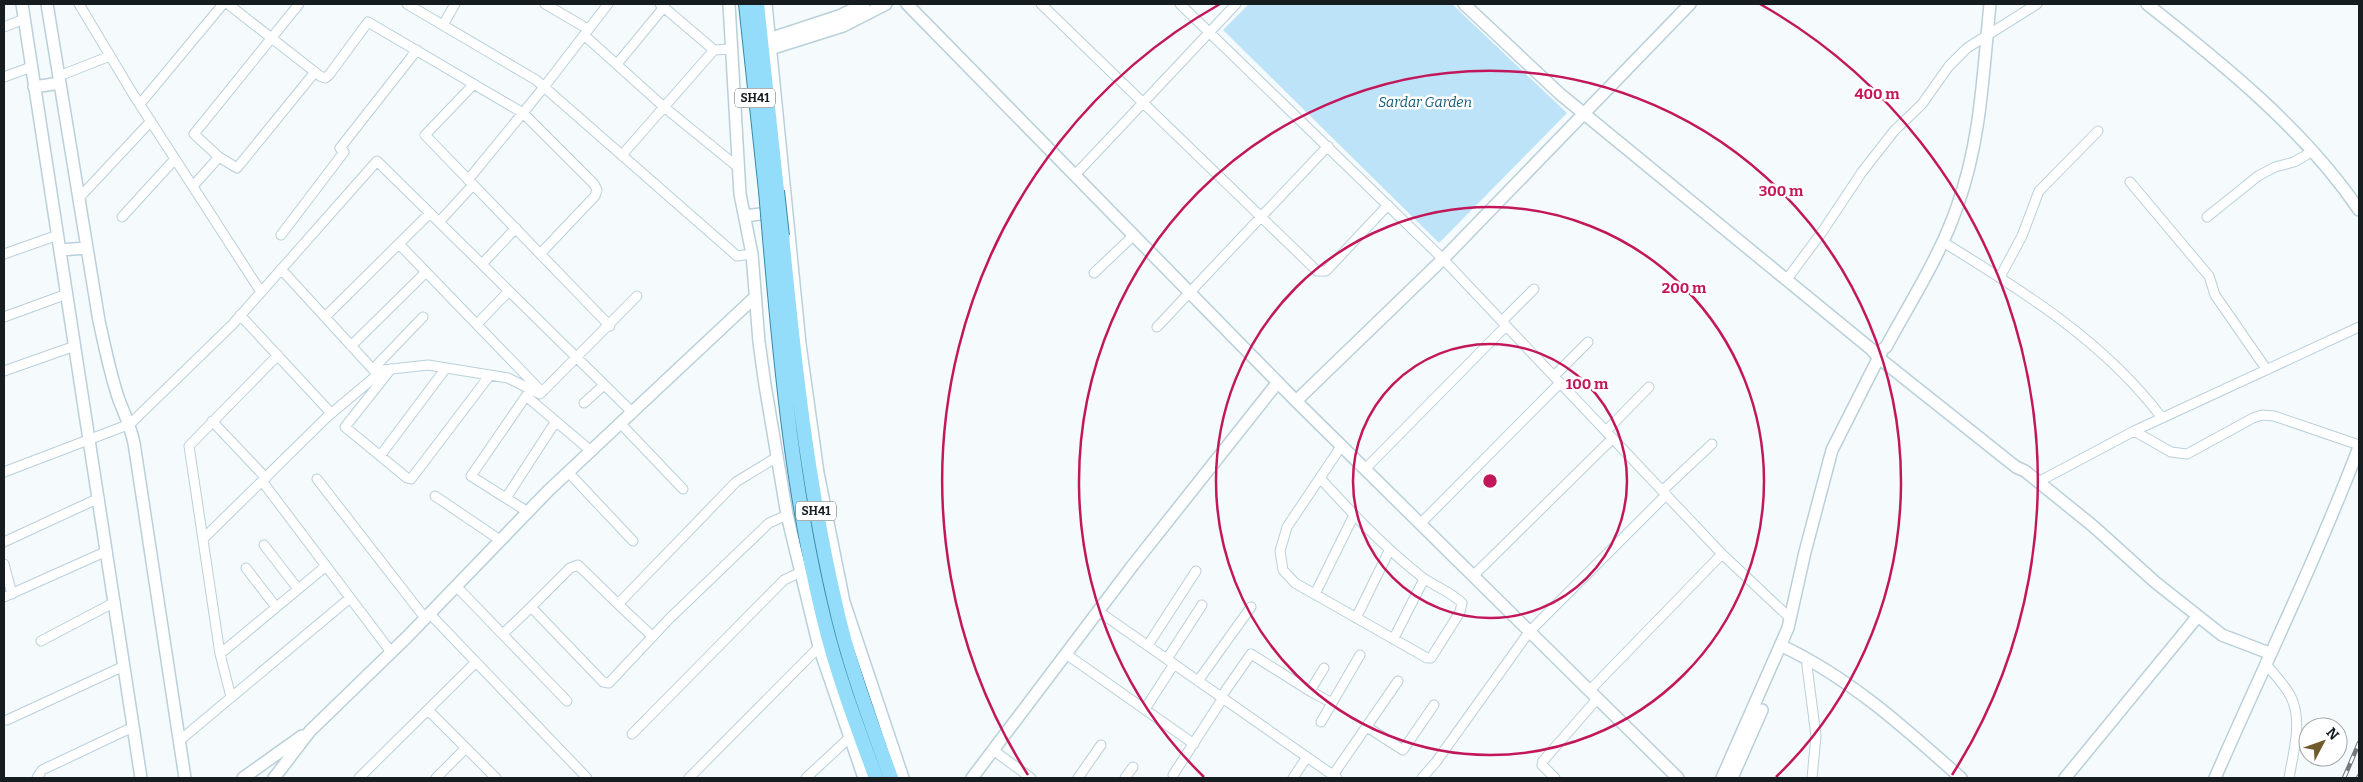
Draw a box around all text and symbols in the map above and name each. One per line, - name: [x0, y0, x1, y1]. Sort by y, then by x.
- text: 400 m: [1854, 85, 1900, 103]
- road number: SH41: [735, 89, 775, 108]
- park label: Sardar Garden: [1378, 94, 1472, 111]
- text: 300 m: [1759, 182, 1804, 200]
- text: 200 m: [1662, 279, 1707, 297]
- text: 100 m: [1566, 375, 1609, 393]
- centre of rings: [1481, 472, 1499, 490]
- road number: SH41: [796, 502, 836, 520]
- north arrow: [2298, 717, 2348, 767]
- text: N: [2322, 724, 2343, 744]

